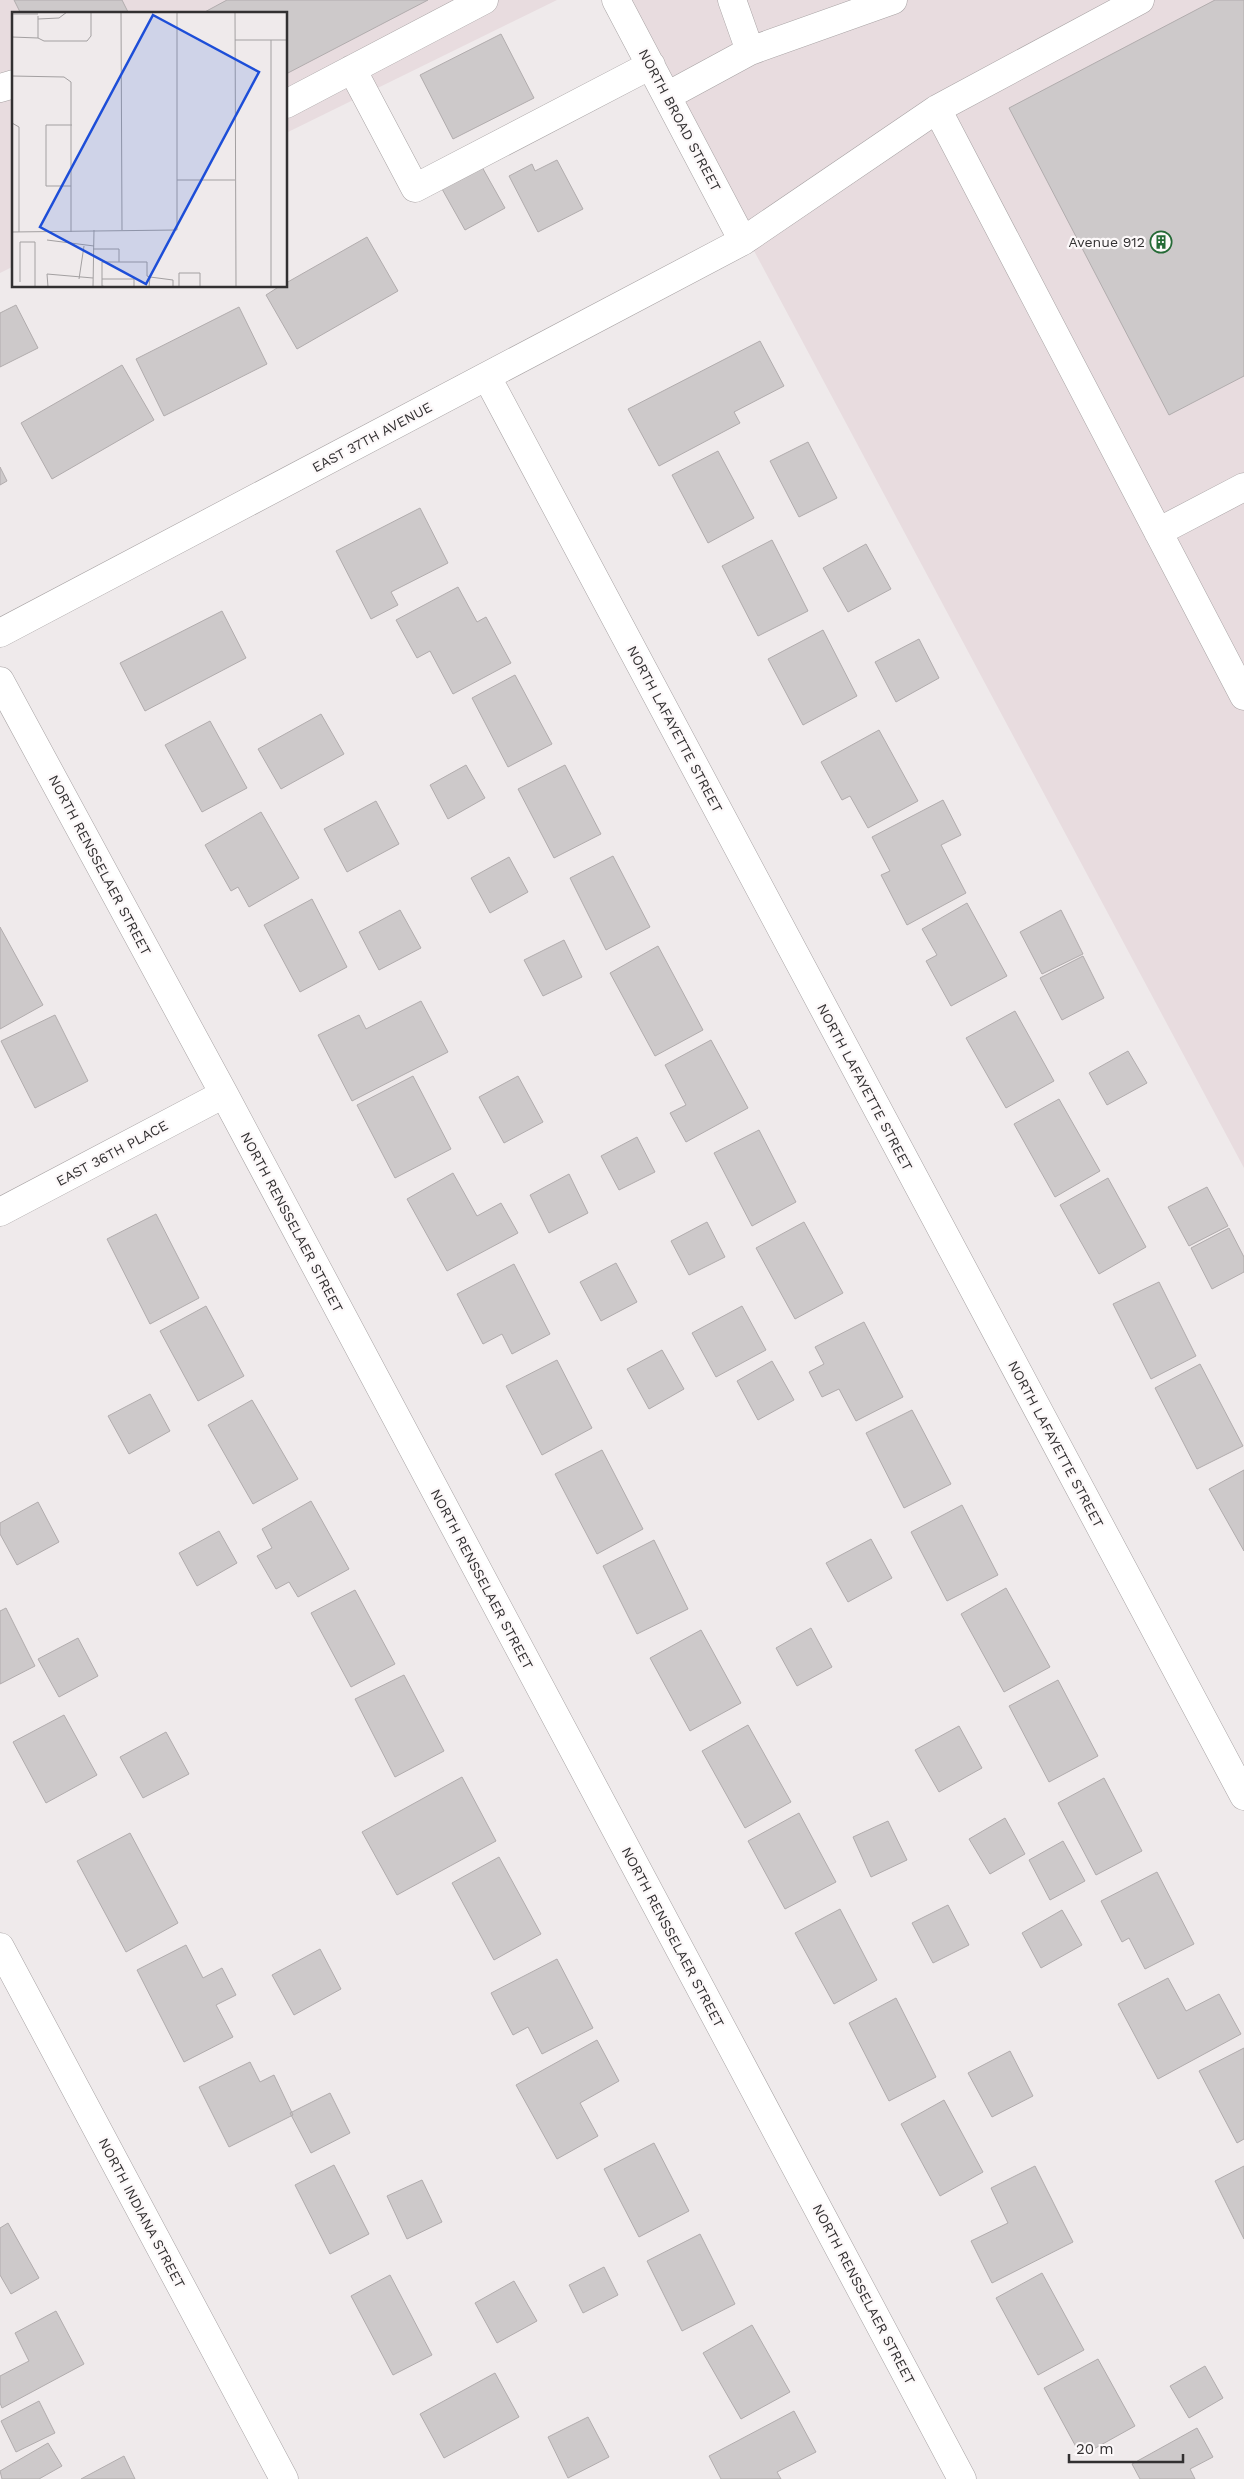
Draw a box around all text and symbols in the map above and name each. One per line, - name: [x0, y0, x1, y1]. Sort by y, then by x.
- inset map: [12, 12, 288, 288]
- street label: NORTH BROAD STREET: [636, 46, 725, 194]
- building icon: Avenue 912: [1149, 230, 1173, 254]
- place label: Avenue 912: [1068, 234, 1145, 250]
- street label: EAST 37TH AVENUE: [309, 399, 435, 475]
- street label: NORTH LAFAYETTE STREET: [624, 643, 726, 816]
- street label: NORTH RENSSELAER STREET: [46, 772, 155, 958]
- street label: NORTH LAFAYETTE STREET: [814, 1001, 916, 1174]
- street label: EAST 36TH PLACE: [53, 1117, 171, 1189]
- street label: NORTH RENSSELAER STREET: [238, 1129, 347, 1315]
- street label: NORTH LAFAYETTE STREET: [1005, 1358, 1107, 1531]
- street label: NORTH RENSSELAER STREET: [428, 1486, 537, 1672]
- street label: NORTH RENSSELAER STREET: [619, 1844, 728, 2030]
- street label: NORTH INDIANA STREET: [96, 2135, 189, 2291]
- street label: NORTH RENSSELAER STREET: [810, 2201, 919, 2387]
- scale bar: [1069, 2432, 1183, 2464]
- text: 20 m: [1076, 2440, 1114, 2458]

